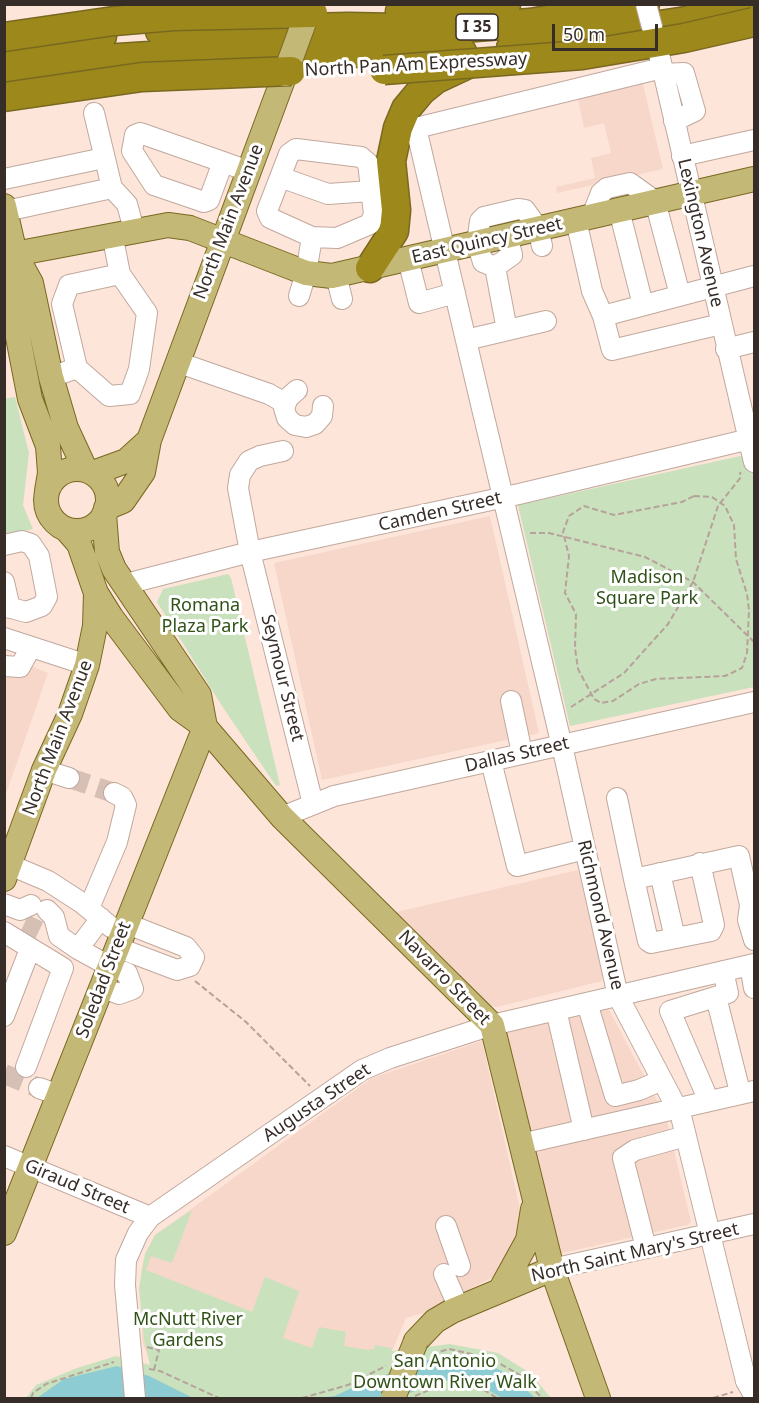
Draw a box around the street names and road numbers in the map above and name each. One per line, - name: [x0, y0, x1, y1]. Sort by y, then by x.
- road number: I 35: [456, 14, 498, 40]
- street label: North Pan Am Expressway: [304, 48, 528, 82]
- street label: North Main Avenue: [189, 141, 269, 303]
- street label: Lexington Avenue: [672, 157, 728, 309]
- street label: East Quincy Street: [410, 213, 564, 269]
- street label: Camden Street: [376, 487, 504, 537]
- street label: Seymour Street: [256, 612, 308, 744]
- street label: North Main Avenue: [18, 657, 98, 819]
- street label: Dallas Street: [463, 733, 571, 777]
- street label: Richmond Avenue: [572, 838, 628, 992]
- street label: Soledad Street: [72, 919, 136, 1041]
- street label: Navarro Street: [393, 926, 495, 1030]
- street label: Augusta Street: [259, 1059, 375, 1147]
- street label: Giraud Street: [21, 1155, 133, 1219]
- street label: North Saint Mary's Street: [529, 1219, 741, 1287]

